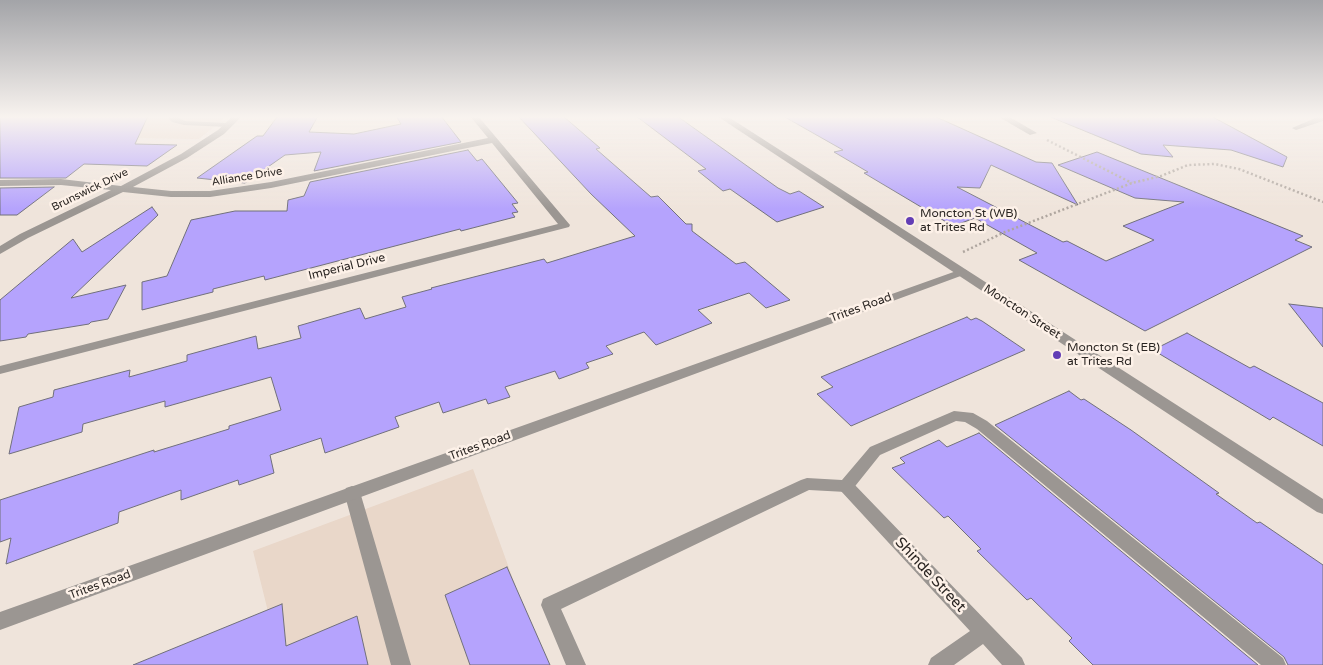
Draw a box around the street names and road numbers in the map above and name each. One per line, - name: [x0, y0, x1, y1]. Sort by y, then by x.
- street label: Alliance Drive: [211, 165, 283, 189]
- street label: Brunswick Drive: [50, 166, 130, 214]
- street label: Imperial Drive: [307, 250, 387, 284]
- street label: Moncton Street: [981, 282, 1063, 342]
- street label: Trites Road: [828, 290, 894, 326]
- street label: Trites Road: [447, 428, 513, 464]
- street label: Shinde Street: [891, 534, 969, 616]
- street label: Trites Road: [67, 567, 133, 603]

